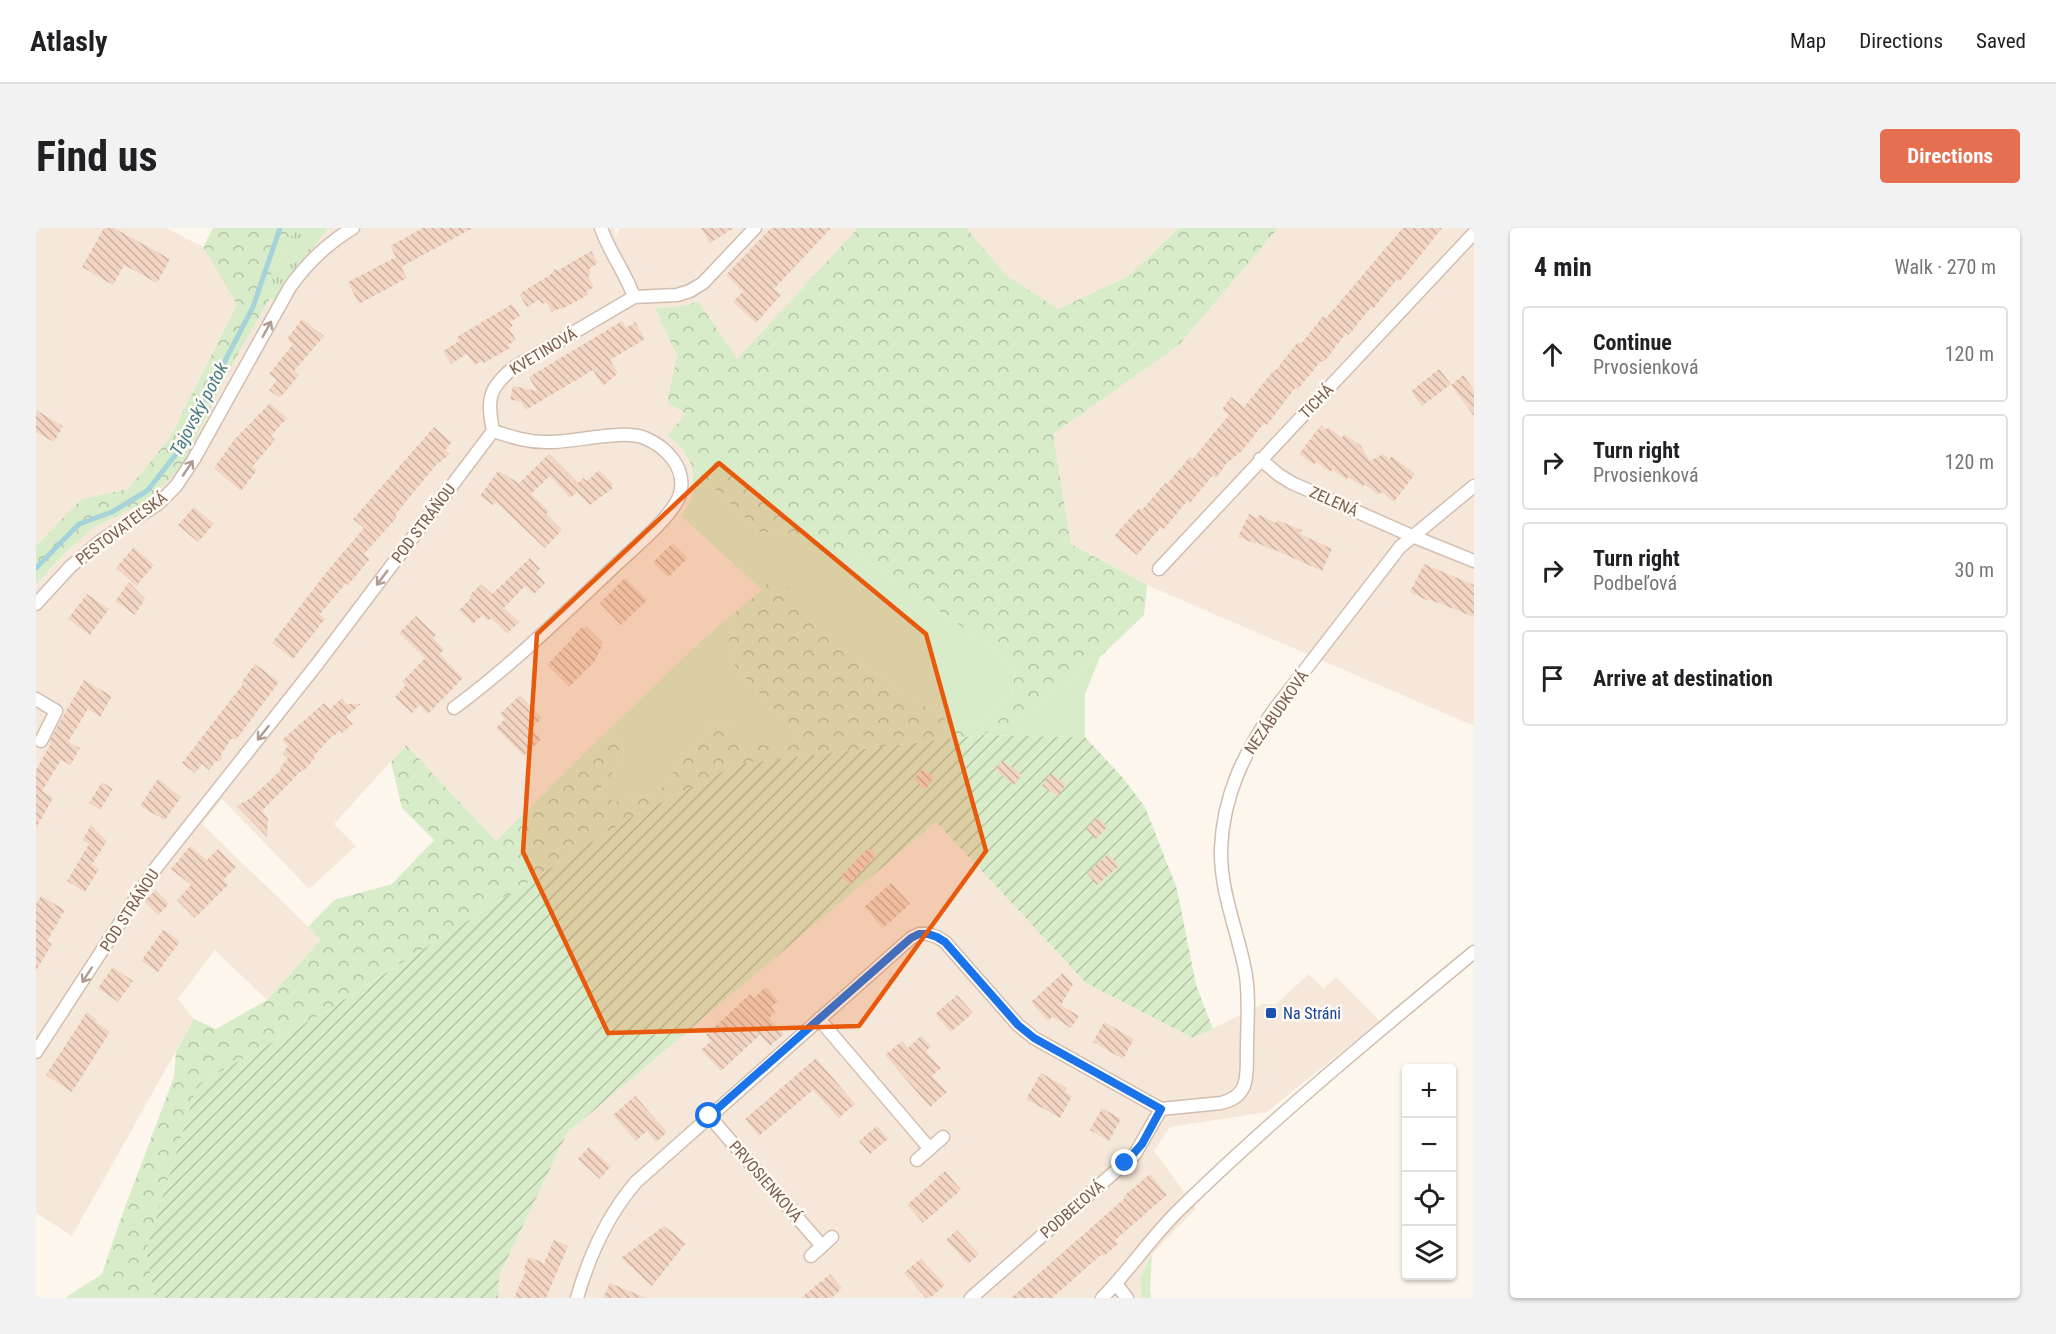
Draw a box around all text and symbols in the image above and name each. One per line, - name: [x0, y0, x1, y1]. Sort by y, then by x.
- text: Atlasly: [30, 25, 108, 58]
- text: Map: [1790, 29, 1826, 53]
- text: Directions: [1859, 29, 1943, 53]
- text: Saved: [1976, 29, 2026, 53]
- button: Directions: [1880, 129, 2020, 183]
- text: Find us: [36, 132, 157, 181]
- text: 4 min: [1534, 252, 1592, 282]
- text: Walk · 270 m: [1895, 255, 1996, 279]
- one-way arrow: [261, 321, 273, 338]
- street label: KVETINOVÁ: [506, 324, 580, 379]
- text: Continue: [1593, 330, 1672, 355]
- icon: ahead: [1536, 338, 1569, 371]
- text: 120 m: [1945, 342, 1994, 366]
- text: Prvosienková: [1593, 355, 1698, 379]
- water label: Tajovský potok: [165, 358, 232, 459]
- street label: TICHÁ: [1295, 380, 1337, 423]
- text: Turn right: [1593, 438, 1680, 463]
- icon: right: [1536, 446, 1569, 479]
- text: 120 m: [1945, 450, 1994, 474]
- one-way arrow: [182, 460, 194, 477]
- text: Prvosienková: [1593, 463, 1698, 487]
- street label: POD STRÁŇOU: [387, 480, 459, 567]
- street label: ZELENÁ: [1307, 482, 1361, 521]
- street label: PESTOVATEĽSKÁ: [72, 488, 171, 569]
- text: Turn right: [1593, 546, 1680, 571]
- icon: right: [1536, 554, 1569, 587]
- text: 30 m: [1955, 558, 1994, 582]
- one-way arrow: [375, 570, 388, 586]
- text: Podbeľová: [1593, 571, 1677, 595]
- icon: arrive: [1536, 662, 1569, 695]
- text: Arrive at destination: [1593, 666, 1773, 691]
- street label: NEZÁBUDKOVÁ: [1241, 667, 1312, 758]
- one-way arrow: [256, 724, 269, 740]
- street label: POD STRÁŇOU: [96, 866, 163, 955]
- one-way arrow: [80, 966, 92, 983]
- place label: Na Stráni: [1283, 1004, 1341, 1023]
- marker: Na Stráni: [1264, 1006, 1278, 1020]
- map controls: [1402, 1064, 1456, 1280]
- button: +: [1402, 1064, 1456, 1118]
- route start: [695, 1102, 721, 1128]
- button: −: [1402, 1118, 1456, 1172]
- street label: PRVOSIENKOVÁ: [725, 1137, 806, 1226]
- route end: [1111, 1149, 1137, 1175]
- button: locate: [1402, 1172, 1456, 1226]
- street label: PODBEĽOVÁ: [1036, 1176, 1108, 1242]
- button: layers: [1402, 1226, 1456, 1280]

